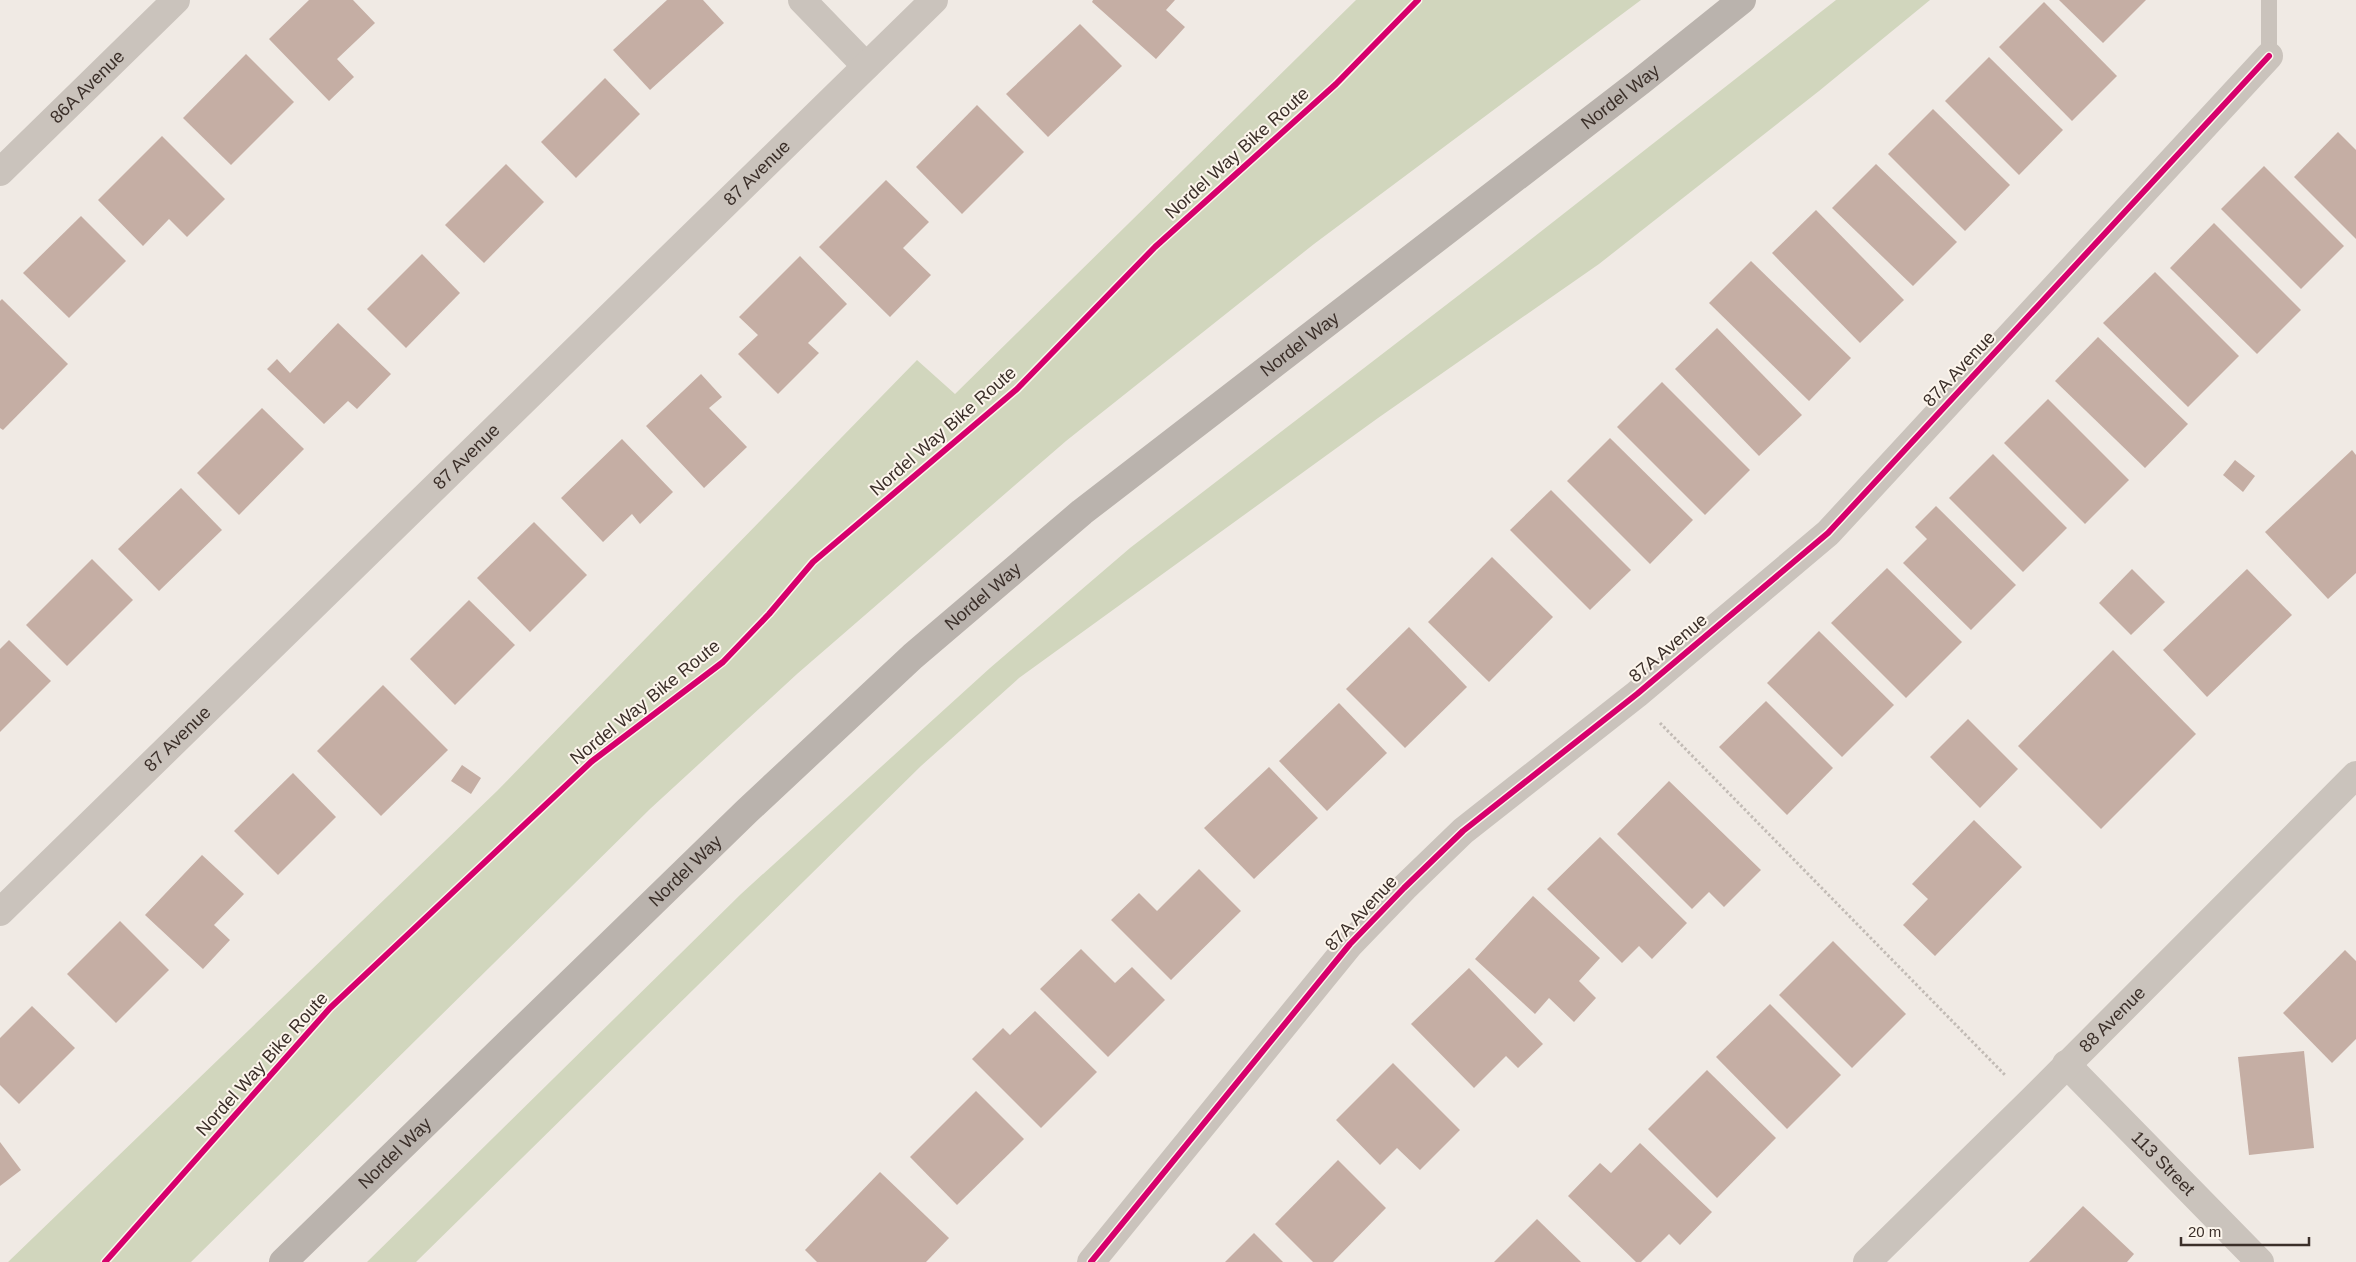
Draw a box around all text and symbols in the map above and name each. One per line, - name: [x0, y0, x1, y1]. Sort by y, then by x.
- street label: 86A Avenue: [46, 46, 129, 127]
- street label: Nordel Way: [1577, 60, 1663, 133]
- street label: Nordel Way Bike Route: [1161, 83, 1313, 223]
- street label: 87 Avenue: [720, 136, 794, 210]
- street label: Nordel Way: [1257, 308, 1343, 381]
- street label: 87A Avenue: [1919, 327, 1999, 411]
- street label: Nordel Way Bike Route: [866, 362, 1020, 500]
- street label: 87 Avenue: [429, 420, 504, 493]
- street label: Nordel Way: [941, 559, 1025, 634]
- street label: 87A Avenue: [1625, 610, 1711, 686]
- street label: Nordel Way Bike Route: [566, 636, 724, 768]
- street label: 87 Avenue: [140, 702, 215, 776]
- street label: Nordel Way: [645, 831, 726, 911]
- street label: 87A Avenue: [1321, 871, 1401, 955]
- street label: 88 Avenue: [2075, 982, 2149, 1057]
- street label: Nordel Way Bike Route: [192, 988, 332, 1140]
- street label: Nordel Way: [354, 1114, 435, 1193]
- street label: 113 Street: [2128, 1127, 2199, 1200]
- scale bar: [2181, 1214, 2308, 1246]
- text: 20 m: [2188, 1223, 2221, 1240]

